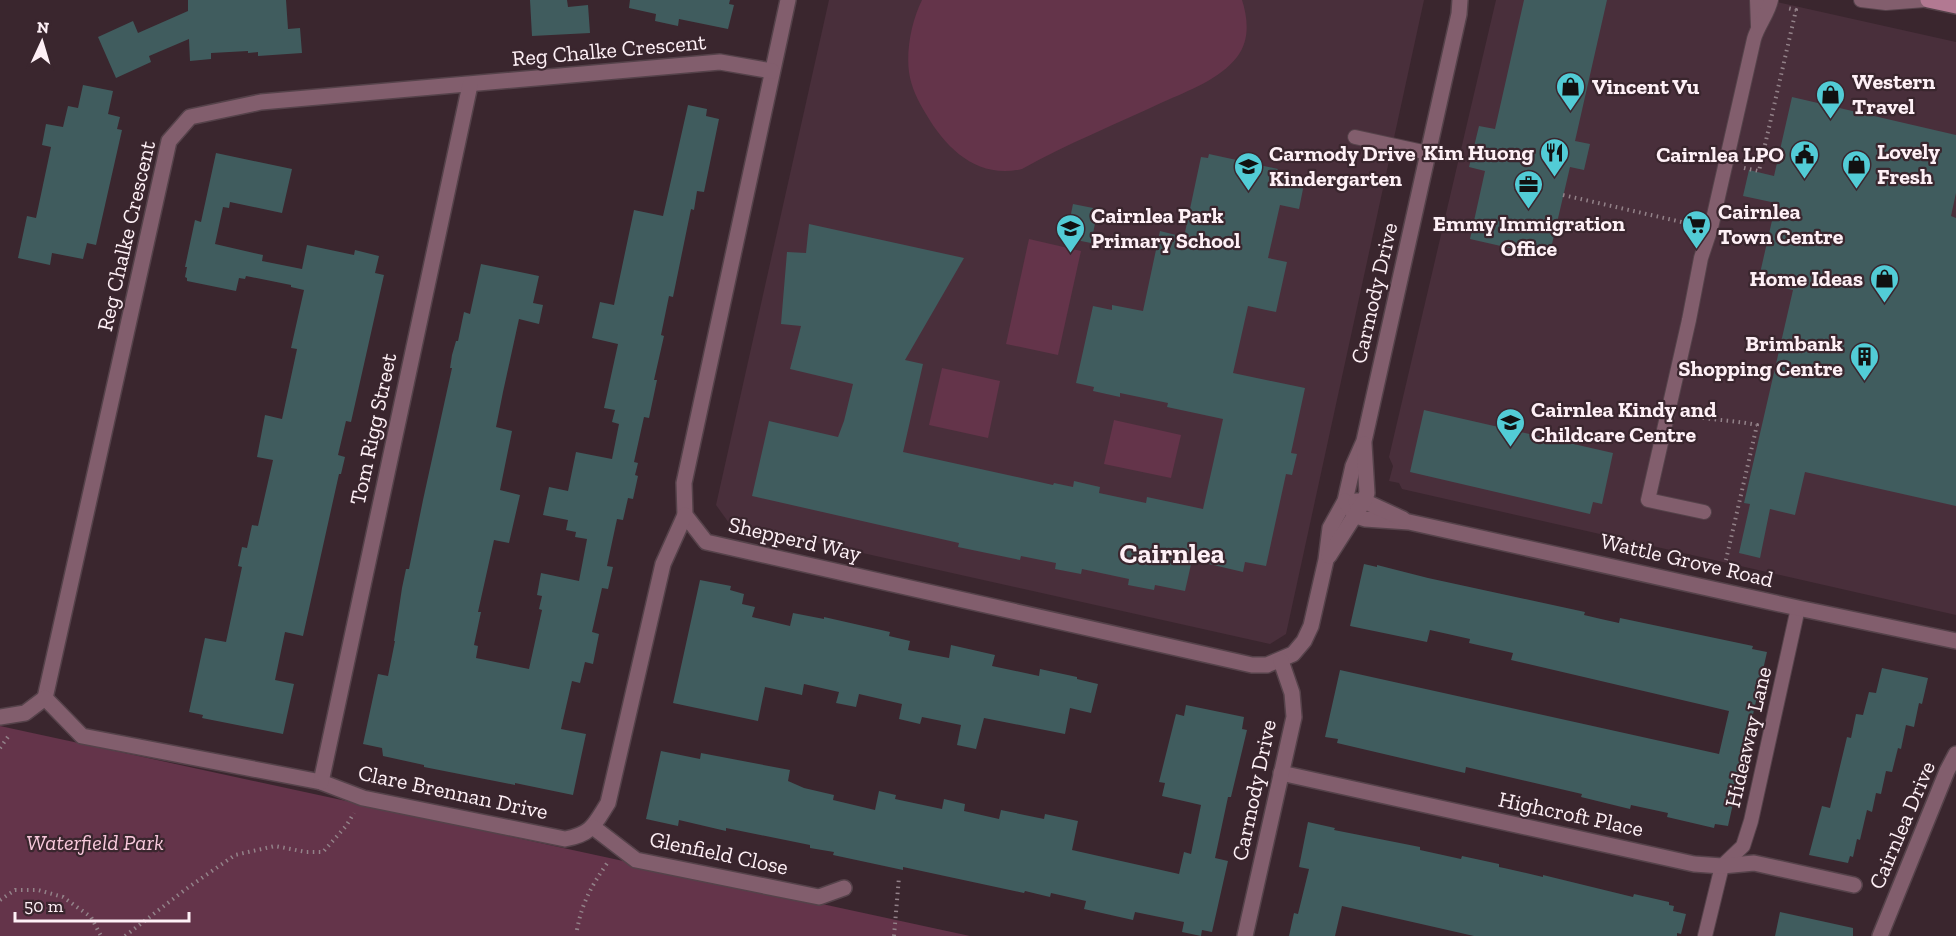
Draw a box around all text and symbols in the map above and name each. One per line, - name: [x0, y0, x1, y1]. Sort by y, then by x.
- north arrow: [12, 12, 72, 72]
- text: N: [36, 18, 50, 37]
- street label: Reg Chalke Crescent: [511, 28, 708, 72]
- place label: Western Travel: [1852, 68, 1935, 120]
- shop icon: Vincent Vu: [1555, 70, 1587, 112]
- place label: Vincent Vu: [1592, 73, 1699, 100]
- shop icon: Western Travel: [1815, 78, 1847, 120]
- restaurant icon: Kim Huong: [1539, 136, 1571, 178]
- street label: Reg Chalke Crescent: [91, 137, 161, 334]
- public building icon: Cairnlea LPO: [1789, 138, 1821, 180]
- place label: Lovely Fresh: [1877, 138, 1940, 190]
- place label: Kim Huong: [1423, 139, 1534, 166]
- place label: Carmody Drive Kindergarten: [1269, 140, 1416, 192]
- place label: Cairnlea LPO: [1656, 141, 1784, 168]
- shop icon: Lovely Fresh: [1840, 148, 1872, 190]
- school or university icon: Carmody Drive Kindergarten: [1232, 150, 1264, 192]
- office icon: Emmy Immigration Office: [1513, 168, 1545, 210]
- place label: Cairnlea Town Centre: [1718, 198, 1844, 250]
- place label: Cairnlea Park Primary School: [1091, 202, 1240, 254]
- supermarket icon: Cairnlea Town Centre: [1681, 208, 1713, 250]
- place label: Emmy Immigration Office: [1433, 210, 1625, 262]
- school or university icon: Cairnlea Park Primary School: [1054, 212, 1086, 254]
- street label: Carmody Drive: [1345, 220, 1403, 366]
- shop icon: Home Ideas: [1868, 262, 1900, 304]
- place label: Home Ideas: [1749, 265, 1863, 292]
- place label: Brimbank Shopping Centre: [1678, 330, 1843, 382]
- building icon: Brimbank Shopping Centre: [1848, 340, 1880, 382]
- street label: Tom Rigg Street: [344, 350, 402, 507]
- place label: Cairnlea Kindy and Childcare Centre: [1531, 396, 1717, 448]
- school or university icon: Cairnlea Kindy and Childcare Centre: [1494, 406, 1526, 448]
- street label: Shepperd Way: [726, 511, 865, 568]
- street label: Wattle Grove Road: [1598, 527, 1776, 593]
- district label: Cairnlea: [1119, 537, 1225, 570]
- street label: Hideaway Lane: [1719, 664, 1777, 810]
- street label: Carmody Drive: [1226, 717, 1282, 863]
- street label: Cairnlea Drive: [1863, 757, 1941, 893]
- street label: Clare Brennan Drive: [356, 759, 550, 825]
- street label: Highcroft Place: [1496, 785, 1646, 843]
- street label: Glenfield Close: [647, 825, 791, 881]
- park label: Waterfield Park: [26, 829, 164, 856]
- scale bar: [15, 885, 189, 923]
- text: 50 m: [24, 895, 64, 917]

